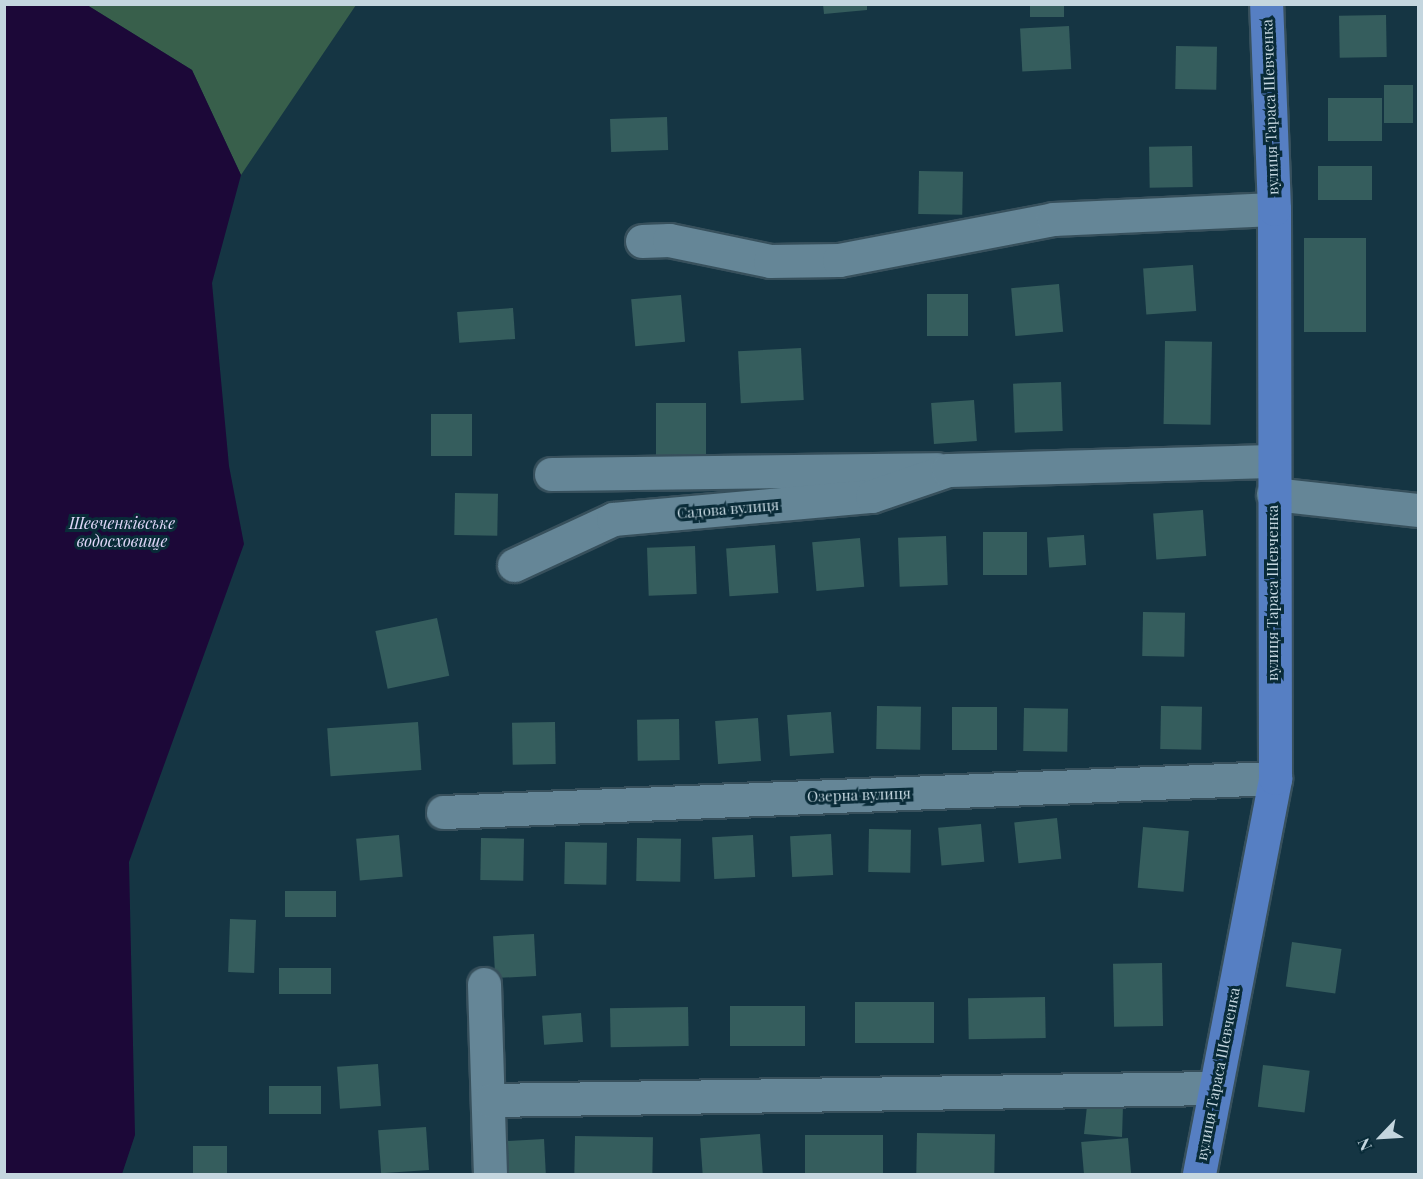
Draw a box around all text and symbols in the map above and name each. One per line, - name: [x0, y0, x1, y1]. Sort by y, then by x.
- street label: вулиця Тараса Шевченка: [1258, 19, 1282, 195]
- street label: Садова вулиця: [676, 496, 780, 522]
- street label: вулиця Тараса Шевченка: [1264, 505, 1282, 681]
- water label: Шевченківське водосховище: [69, 513, 175, 551]
- street label: Озерна вулиця: [807, 784, 911, 806]
- street label: вулиця Тараса Шевченка: [1192, 986, 1244, 1162]
- north arrow: [1351, 1107, 1411, 1167]
- text: N: [1352, 1135, 1376, 1154]

